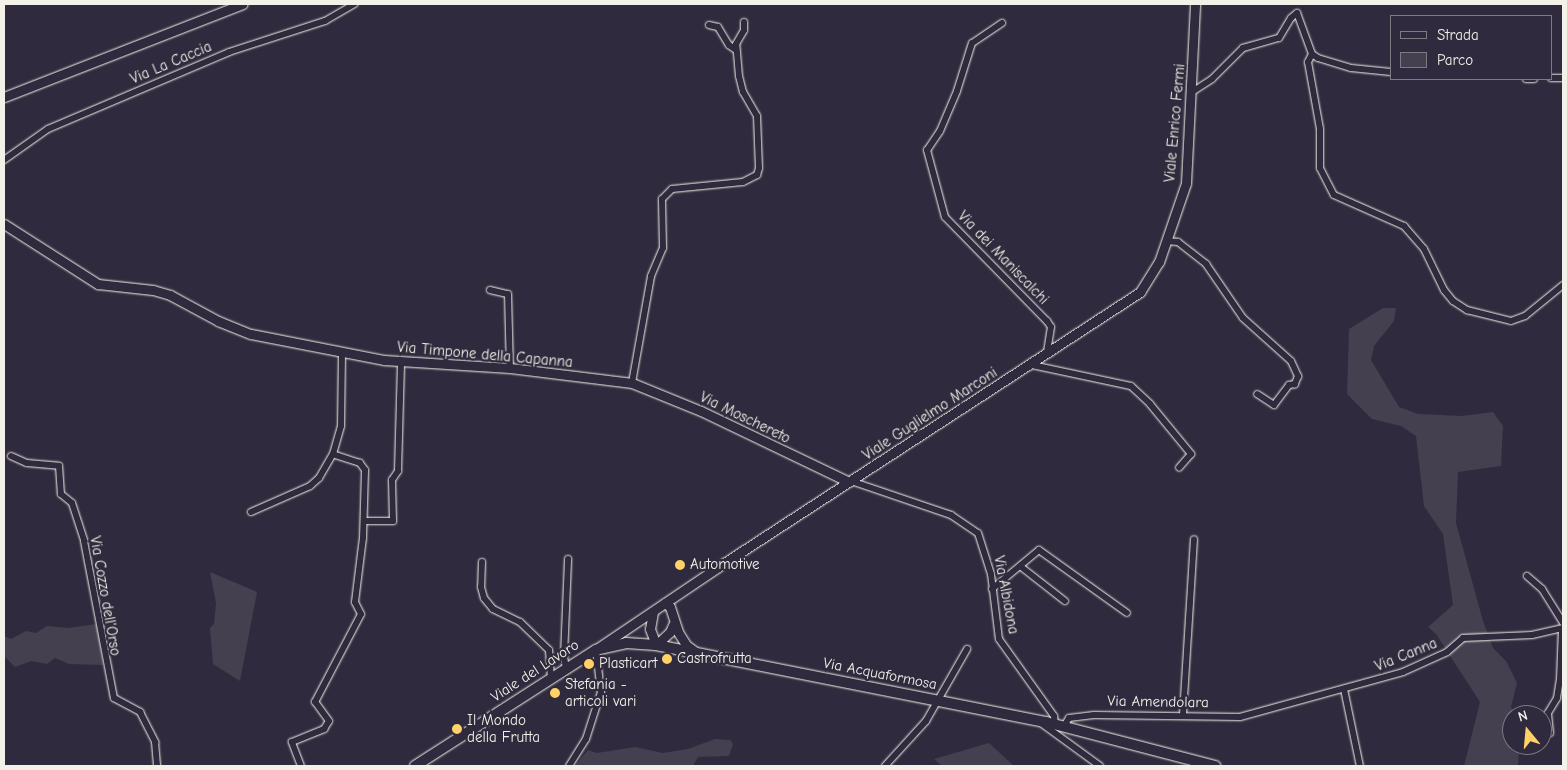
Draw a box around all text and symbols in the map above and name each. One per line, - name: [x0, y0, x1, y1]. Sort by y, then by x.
- legend: [1390, 15, 1552, 80]
- text: Strada: [1437, 26, 1479, 44]
- street label: Via La Caccia: [128, 38, 214, 88]
- text: Parco: [1437, 51, 1473, 69]
- street label: Viale Enrico Fermi: [1161, 63, 1189, 183]
- street label: Via dei Maniscalchi: [954, 207, 1052, 309]
- street label: Via Timpone della Capanna: [396, 338, 574, 372]
- street label: Viale Guglielmo Marconi: [859, 364, 1001, 464]
- street label: Via Moschereto: [697, 388, 793, 448]
- street label: Via Cozzo dell'Orso: [86, 535, 124, 657]
- street label: Via Albidona: [990, 554, 1022, 636]
- place label: Automotive: [690, 556, 760, 574]
- marker: Automotive: [674, 559, 686, 571]
- street label: Via Canna: [1372, 634, 1440, 676]
- street label: Viale del Lavoro: [488, 636, 582, 706]
- place label: Castrofrutta: [677, 650, 752, 668]
- marker: Castrofrutta: [661, 653, 673, 665]
- street label: Via Acquaformosa: [822, 654, 938, 694]
- place label: Plasticart: [599, 655, 658, 673]
- marker: Plasticart: [583, 658, 595, 670]
- place label: Stefania - articoli vari: [565, 675, 636, 710]
- marker: Stefania - articoli vari: [549, 687, 561, 699]
- street label: Via Amendolara: [1107, 692, 1209, 712]
- north arrow: [1502, 705, 1552, 755]
- text: N: [1516, 707, 1530, 726]
- place label: Il Mondo della Frutta: [467, 711, 540, 746]
- marker: Il Mondo della Frutta: [451, 723, 463, 735]

